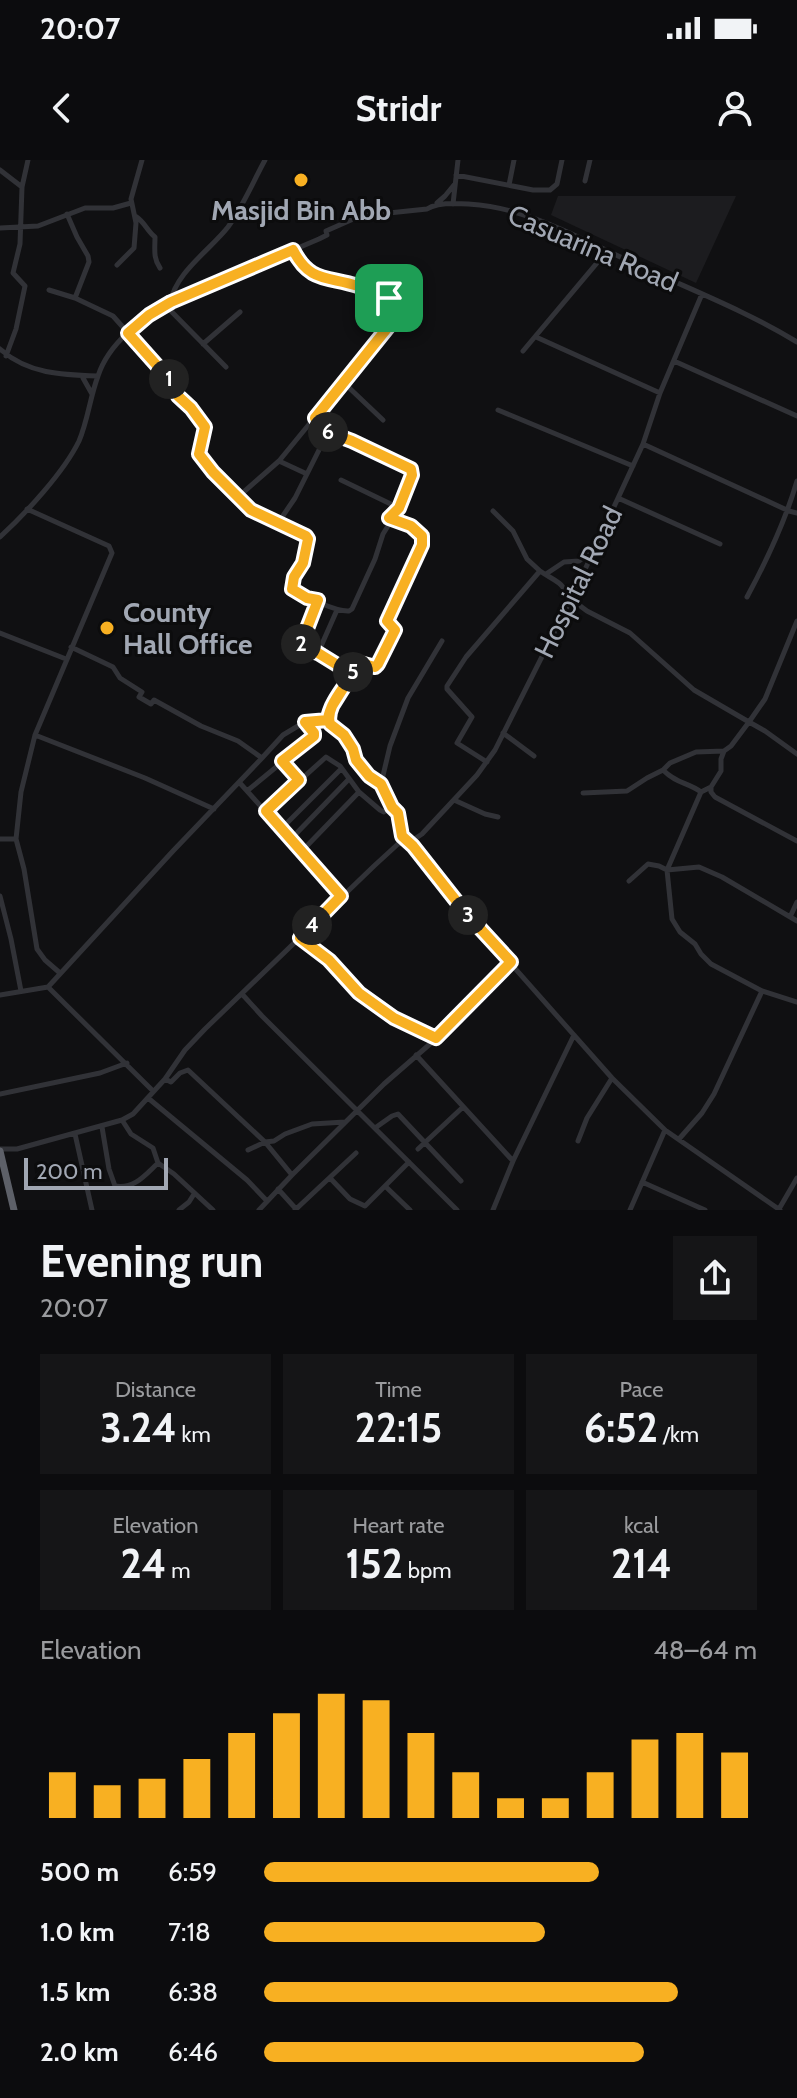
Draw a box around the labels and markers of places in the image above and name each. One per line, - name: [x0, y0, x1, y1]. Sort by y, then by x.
- marker: Masjid Bin Abb: [292, 171, 310, 189]
- place label: Masjid Bin Abb: [211, 193, 391, 227]
- pin: [355, 264, 423, 332]
- pin: 1: [149, 359, 189, 399]
- pin: 6: [308, 412, 348, 452]
- place label: County Hall Office: [123, 595, 252, 661]
- marker: County Hall Office: [98, 619, 116, 637]
- pin: 2: [281, 624, 321, 664]
- pin: 5: [333, 652, 373, 692]
- pin: 3: [448, 895, 488, 935]
- pin: 4: [292, 905, 332, 945]

